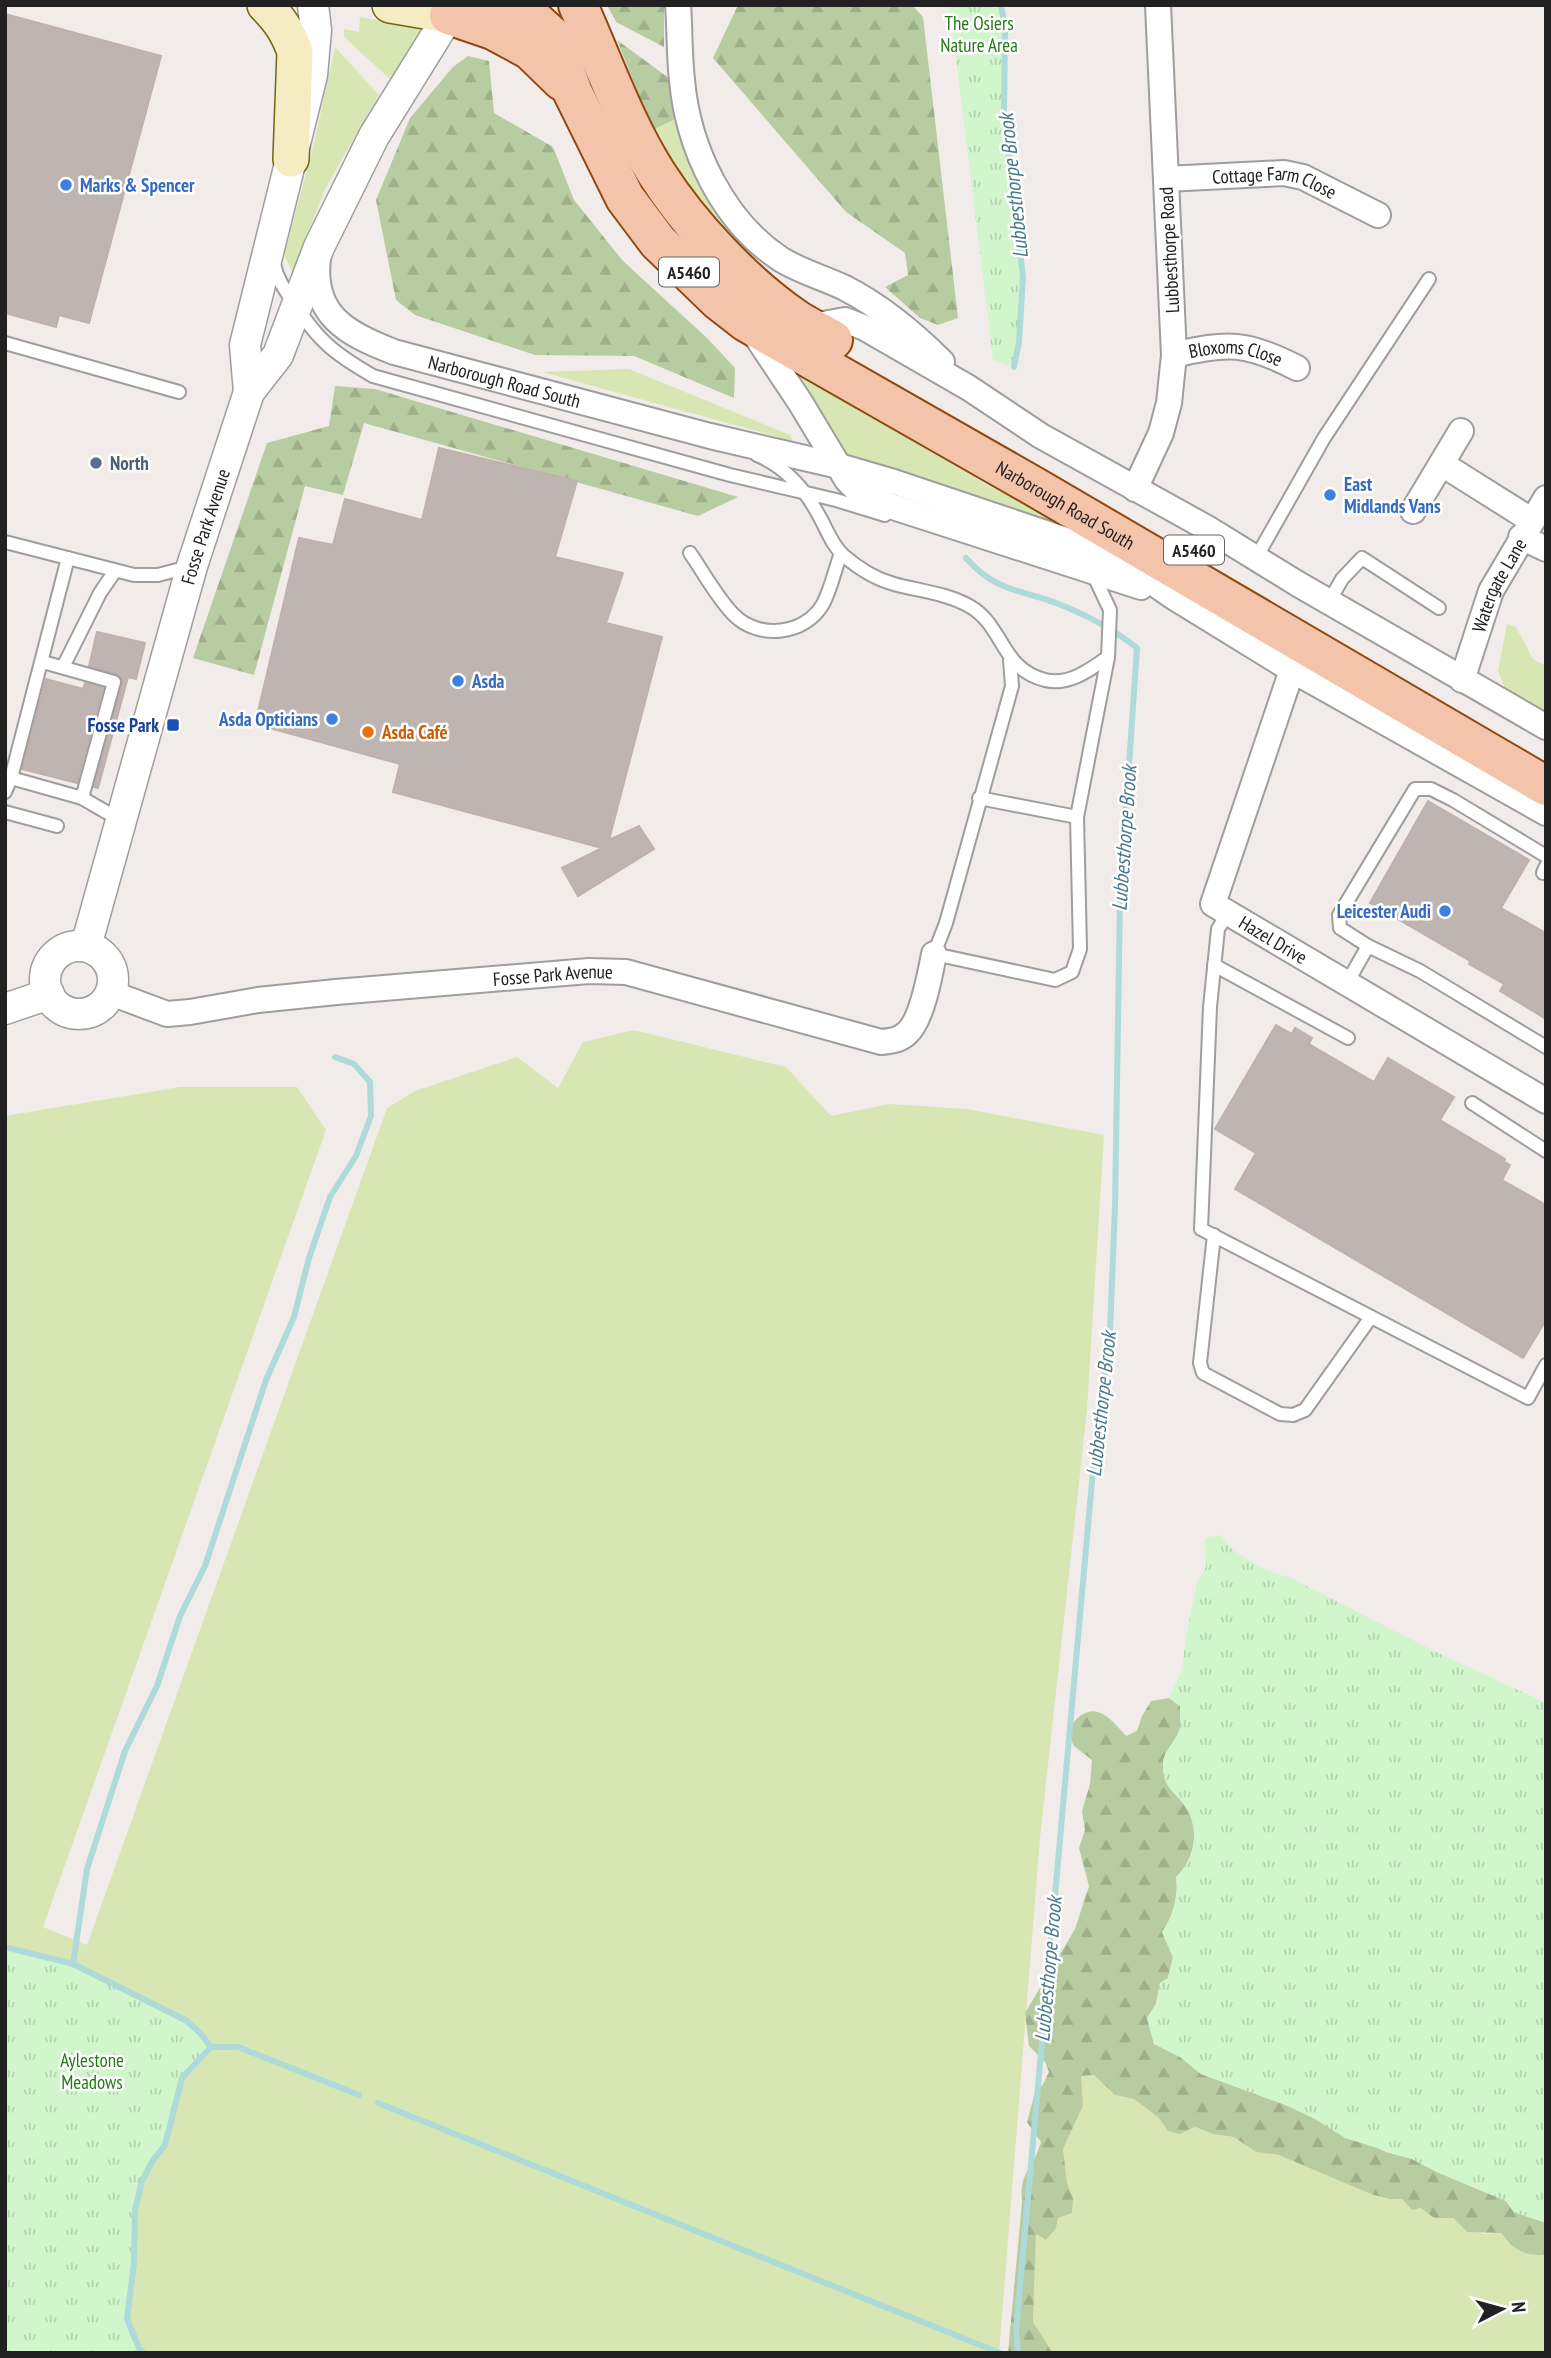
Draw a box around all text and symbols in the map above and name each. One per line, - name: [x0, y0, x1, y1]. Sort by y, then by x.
- park label: The Osiers Nature Area: [940, 11, 1018, 57]
- water label: Lubbesthorpe Brook: [992, 109, 1034, 260]
- street label: Cottage Farm Close: [1212, 161, 1341, 204]
- place label: Marks & Spencer: [80, 173, 195, 197]
- marker: Marks & Spencer: [58, 177, 74, 193]
- street label: Lubbesthorpe Road: [1154, 186, 1184, 314]
- road number: A5460: [659, 258, 719, 286]
- street label: Bloxoms Close: [1187, 334, 1287, 371]
- street label: Narborough Road South: [426, 350, 583, 413]
- place label: North: [110, 451, 149, 475]
- marker: North: [88, 455, 104, 471]
- street label: Narborough Road South: [992, 455, 1139, 555]
- street label: Fosse Park Avenue: [175, 466, 235, 587]
- place label: East Midlands Vans: [1344, 472, 1441, 518]
- marker: East Midlands Vans: [1322, 487, 1338, 503]
- street label: Watergate Lane: [1466, 534, 1532, 635]
- road number: A5460: [1164, 536, 1224, 564]
- place label: Asda: [471, 669, 505, 693]
- marker: Asda: [450, 673, 466, 689]
- place label: Asda Opticians: [218, 707, 318, 731]
- marker: Asda Opticians: [324, 711, 340, 727]
- place label: Fosse Park: [87, 713, 159, 737]
- marker: Fosse Park: [165, 717, 181, 733]
- place label: Asda Café: [381, 720, 448, 744]
- marker: Asda Café: [360, 724, 376, 740]
- water label: Lubbesthorpe Brook: [1105, 762, 1143, 912]
- place label: Leicester Audi: [1337, 899, 1431, 923]
- marker: Leicester Audi: [1437, 903, 1453, 919]
- street label: Hazel Drive: [1235, 910, 1312, 969]
- street label: Fosse Park Avenue: [492, 959, 613, 991]
- water label: Lubbesthorpe Brook: [1080, 1327, 1122, 1478]
- water label: Lubbesthorpe Brook: [1028, 1892, 1068, 2043]
- park label: Aylestone Meadows: [60, 2048, 124, 2094]
- north arrow: [1467, 2274, 1537, 2344]
- text: N: [1506, 2301, 1531, 2314]

